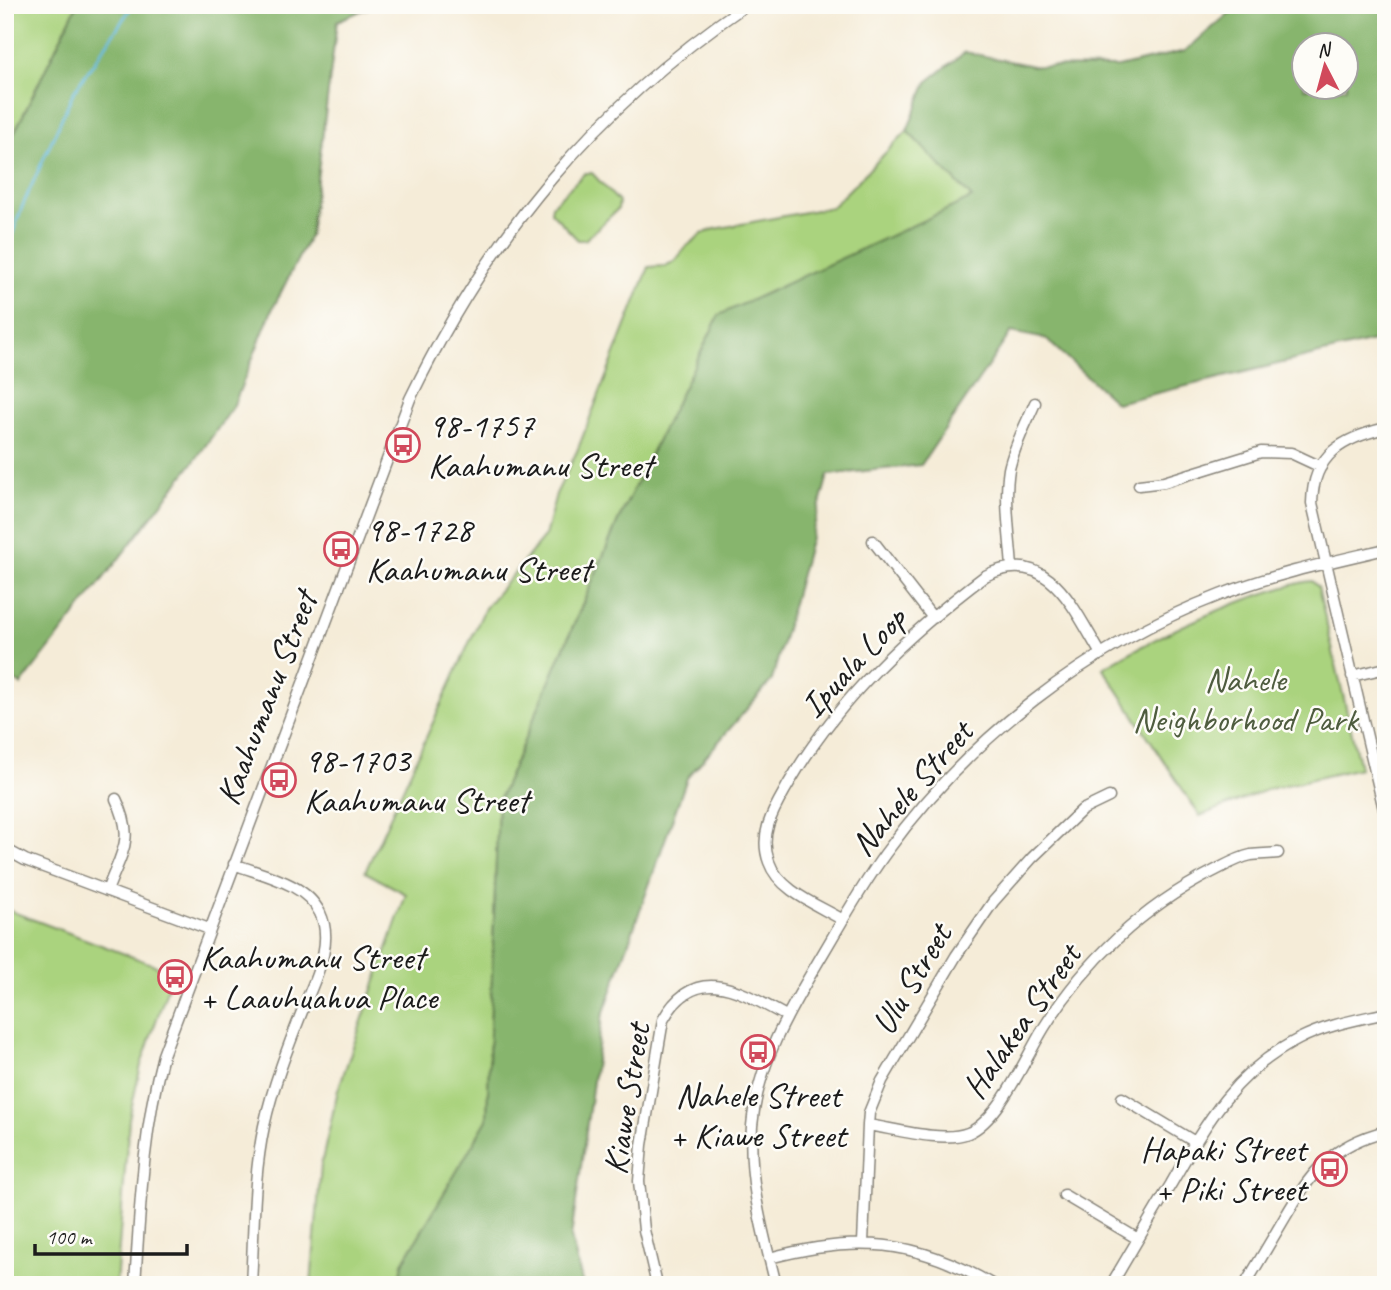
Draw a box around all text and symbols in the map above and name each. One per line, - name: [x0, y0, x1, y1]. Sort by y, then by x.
- north arrow: [1290, 32, 1360, 102]
- text: N: [1316, 37, 1334, 63]
- place label: 98-1757 Kaahumanu Street: [428, 403, 657, 488]
- bus stop icon: 98-1757 Kaahumanu Street: [384, 426, 422, 464]
- place label: 98-1728 Kaahumanu Street: [366, 507, 595, 592]
- bus stop icon: 98-1728 Kaahumanu Street: [322, 530, 360, 568]
- street label: Kaahumanu Street: [205, 581, 329, 811]
- street label: Ipuala Loop: [791, 595, 918, 727]
- park label: Nahele Neighborhood Park: [1132, 657, 1360, 742]
- street label: Nahele Street: [840, 709, 985, 865]
- place label: 98-1703 Kaahumanu Street: [304, 738, 533, 823]
- bus stop icon: 98-1703 Kaahumanu Street: [260, 761, 298, 799]
- street label: Ulu Street: [861, 913, 964, 1043]
- street label: Halakea Street: [952, 933, 1093, 1107]
- place label: Kaahumanu Street + Laauhuahua Place: [200, 935, 440, 1020]
- bus stop icon: Kaahumanu Street + Laauhuahua Place: [156, 958, 194, 996]
- street label: Kiawe Street: [592, 1017, 661, 1178]
- bus stop icon: Nahele Street + Kiawe Street: [739, 1033, 777, 1071]
- place label: Nahele Street + Kiawe Street: [670, 1073, 849, 1158]
- place label: Hapaki Street + Piki Street: [1140, 1127, 1309, 1212]
- bus stop icon: Hapaki Street + Piki Street: [1311, 1150, 1349, 1188]
- scale bar: [35, 1213, 187, 1257]
- text: 100 m: [46, 1224, 93, 1250]

